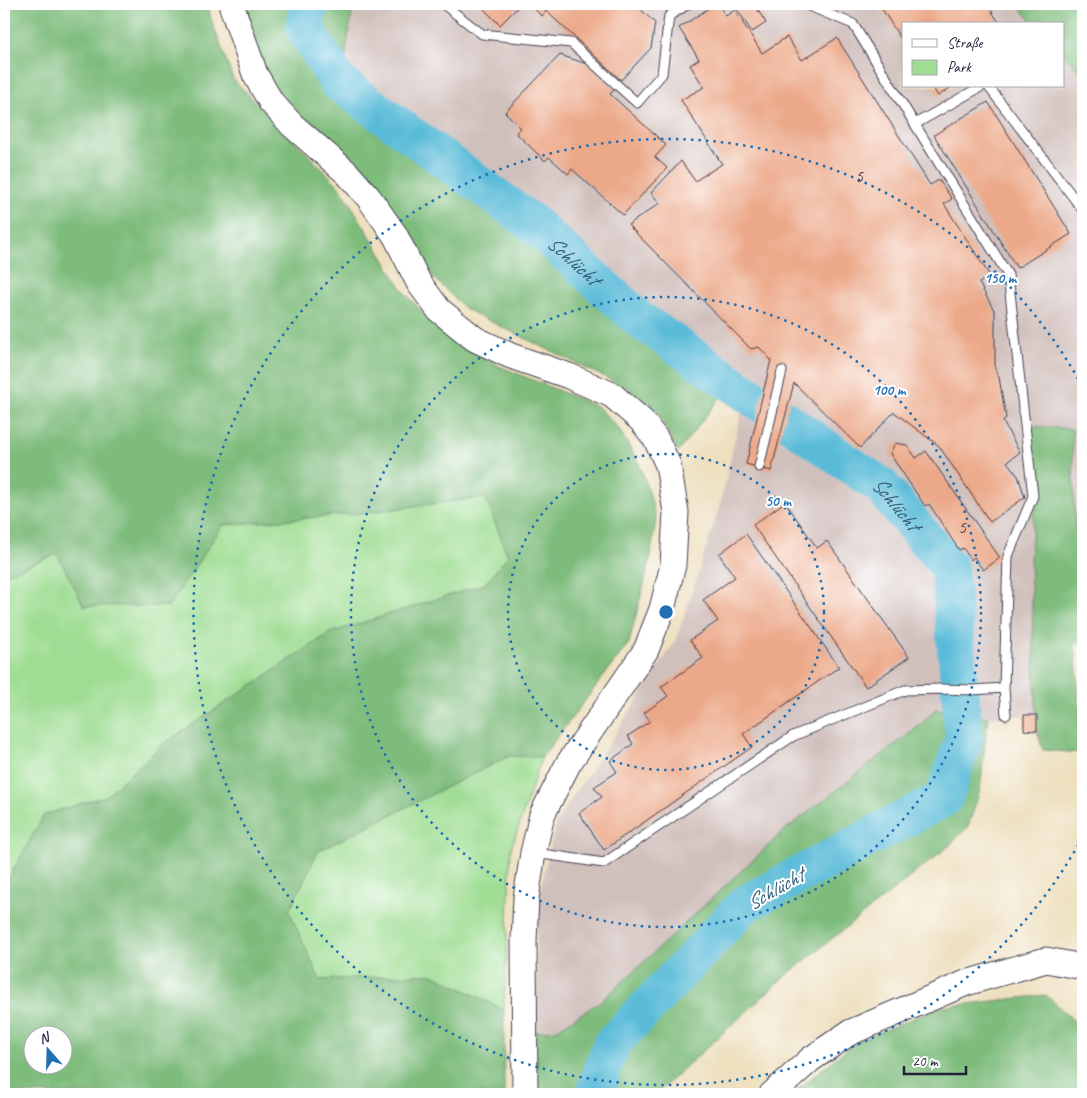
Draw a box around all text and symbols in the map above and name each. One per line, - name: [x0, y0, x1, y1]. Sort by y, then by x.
- legend: [902, 22, 1064, 88]
- text: Straße: [947, 34, 983, 53]
- text: Park: [947, 58, 972, 77]
- house number: 5: [855, 165, 864, 187]
- water label: Schlücht: [542, 230, 609, 294]
- text: 150 m: [984, 269, 1018, 288]
- text: 100 m: [873, 381, 907, 400]
- water label: Schlücht: [867, 471, 929, 540]
- text: 50 m: [765, 492, 792, 511]
- house number: 5: [958, 516, 967, 538]
- centre of rings: [657, 603, 675, 621]
- water label: Schlücht: [742, 860, 813, 916]
- north arrow: [22, 1026, 72, 1076]
- text: N: [37, 1028, 53, 1048]
- scale bar: [904, 1043, 967, 1075]
- text: 20 m: [912, 1052, 939, 1071]

